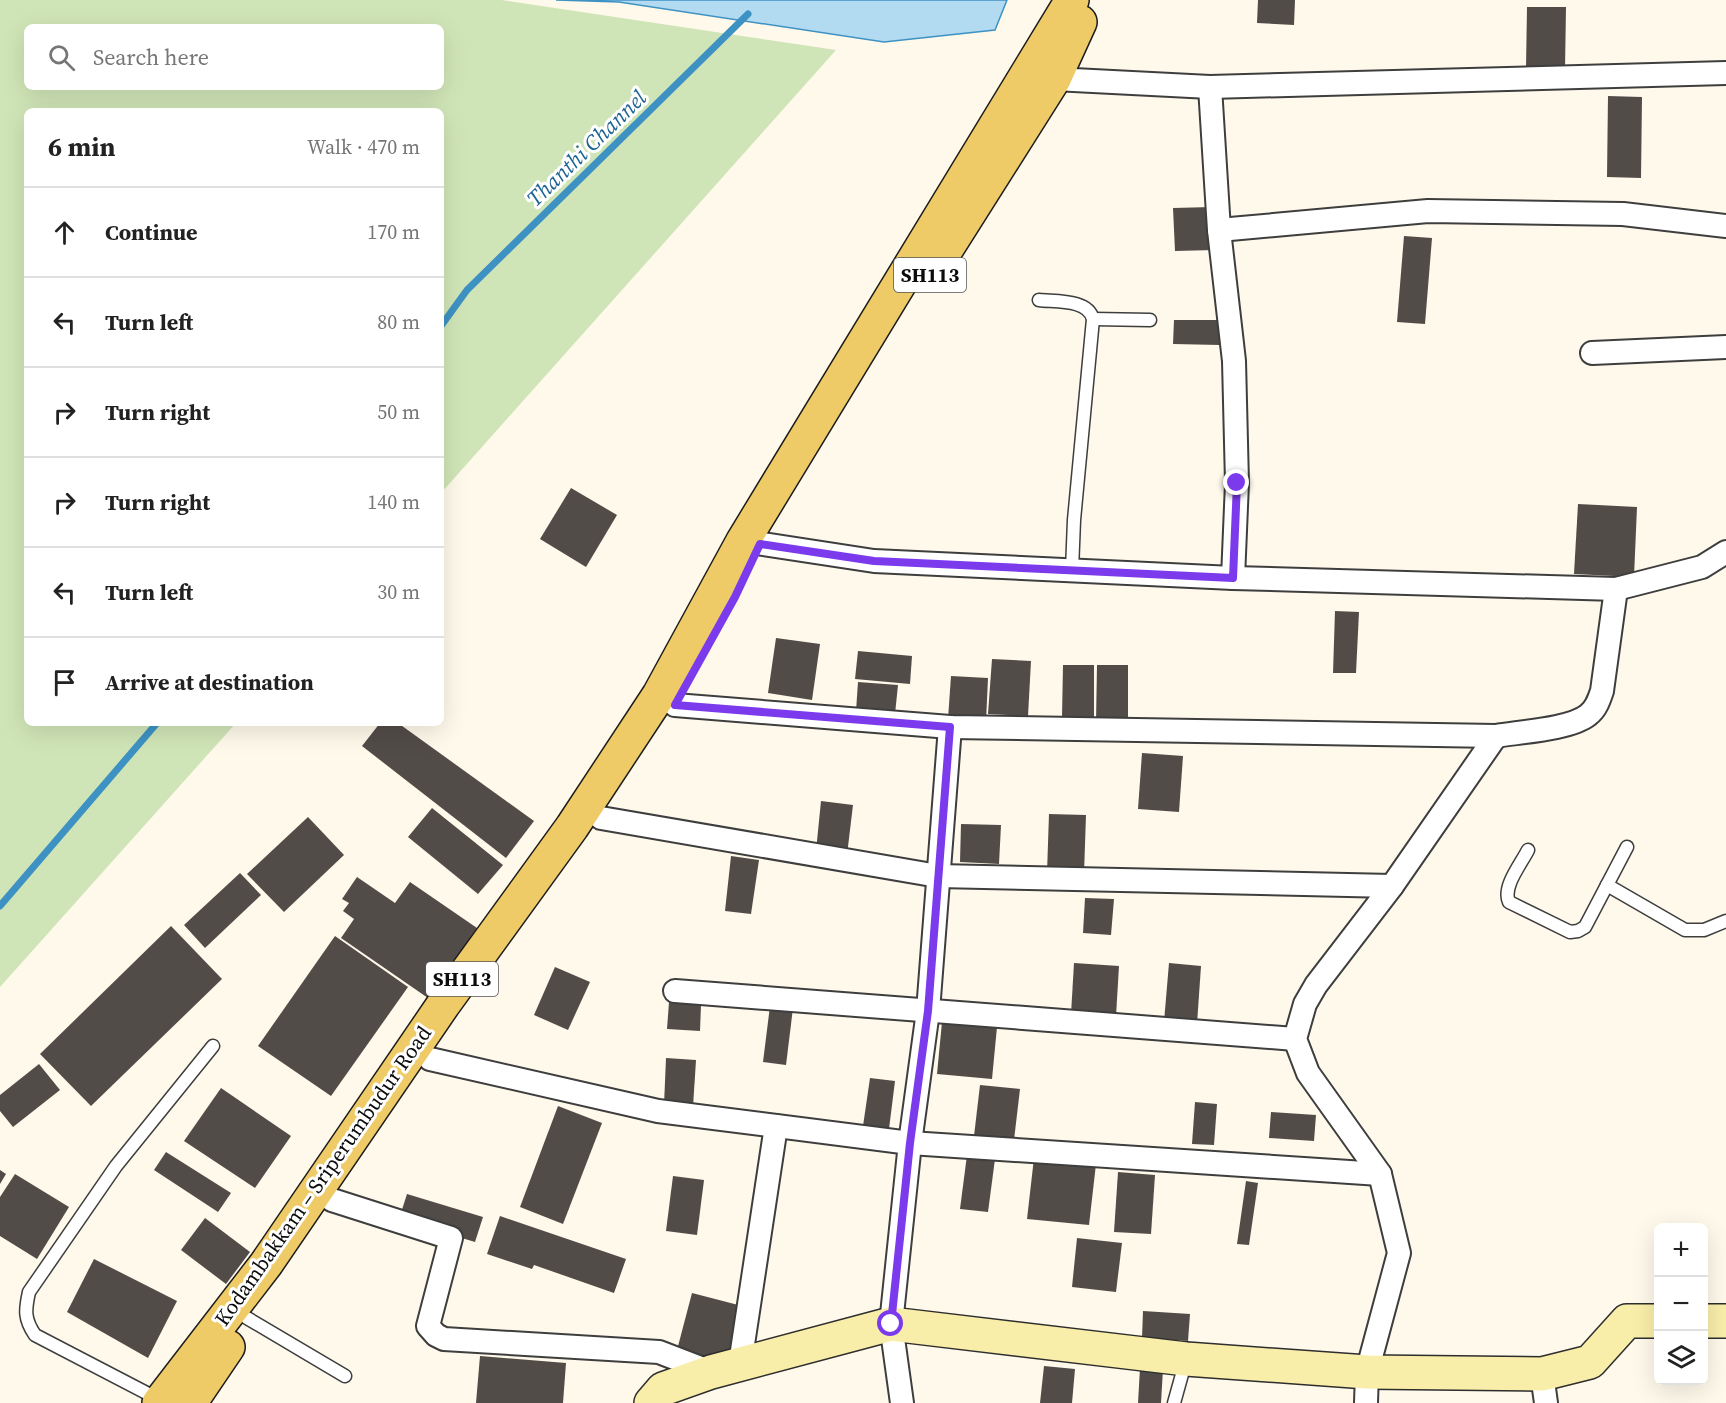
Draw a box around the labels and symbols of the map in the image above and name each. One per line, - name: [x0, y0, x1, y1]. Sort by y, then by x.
- water label: Thanthi Channel: [520, 83, 653, 213]
- road number: SH113: [894, 258, 966, 292]
- route end: [1223, 469, 1249, 495]
- road number: SH113: [426, 962, 498, 996]
- street label: Kodambakkam – Sriperumbudur Road: [207, 1020, 438, 1332]
- route start: [877, 1310, 903, 1336]

